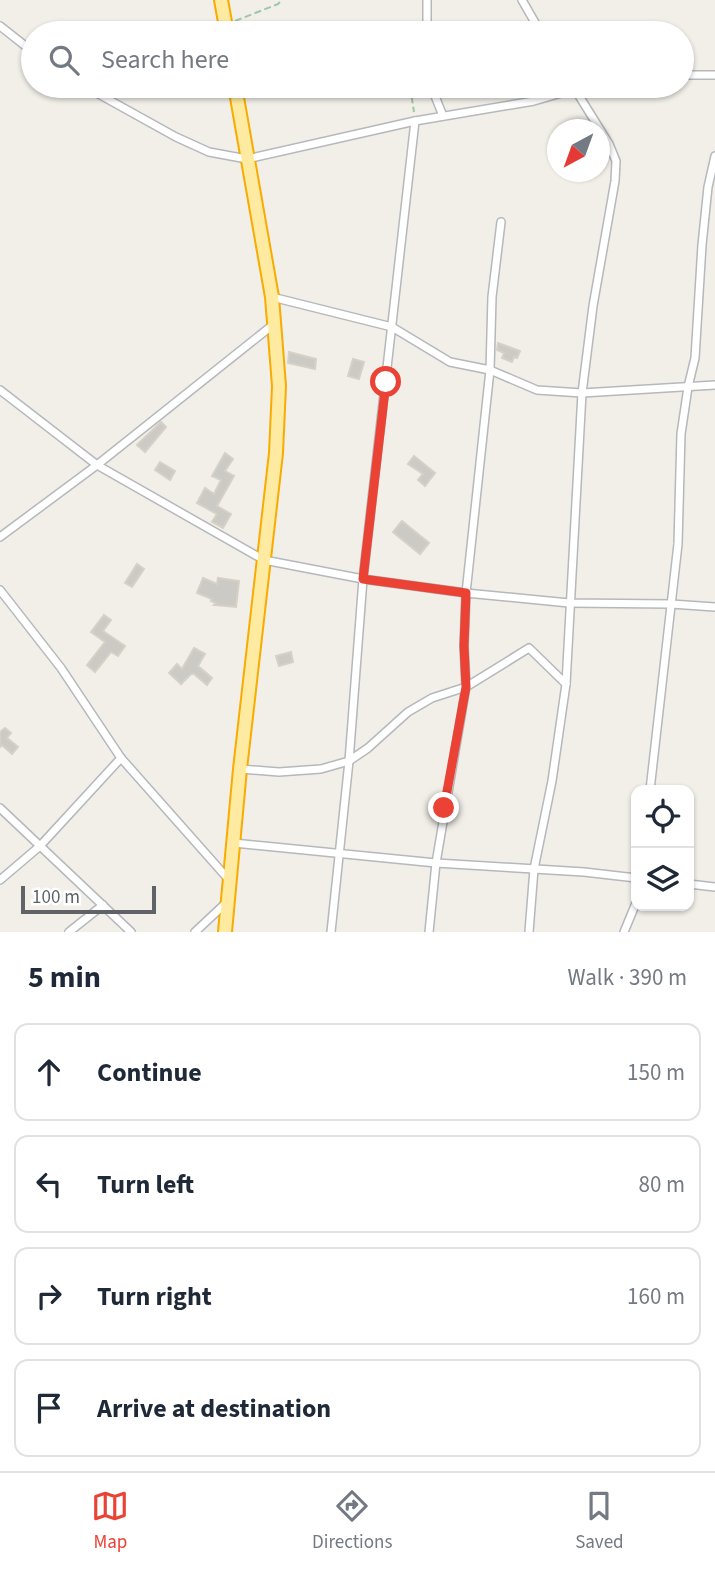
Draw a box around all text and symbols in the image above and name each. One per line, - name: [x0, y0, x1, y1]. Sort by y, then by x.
- search box: [21, 21, 694, 98]
- icon: search: [45, 41, 83, 79]
- text: Search here: [101, 41, 229, 78]
- north arrow: [547, 119, 610, 182]
- route start: [370, 366, 401, 397]
- map controls: [631, 785, 694, 911]
- button: locate: [631, 785, 694, 848]
- route end: [428, 792, 459, 823]
- button: layers: [631, 848, 694, 911]
- scale bar: [21, 883, 156, 915]
- text: 100 m: [32, 884, 80, 911]
- text: 5 min: [28, 956, 101, 999]
- text: Walk · 390 m: [568, 961, 687, 994]
- icon: ahead: [30, 1053, 68, 1091]
- text: Continue: [97, 1054, 202, 1091]
- text: 150 m: [627, 1056, 685, 1089]
- icon: left: [30, 1165, 68, 1203]
- text: Turn left: [97, 1166, 194, 1203]
- text: 80 m: [638, 1168, 685, 1201]
- icon: right: [30, 1277, 68, 1315]
- text: Turn right: [97, 1278, 212, 1315]
- text: 160 m: [627, 1280, 685, 1313]
- icon: arrive: [30, 1389, 68, 1427]
- text: Arrive at destination: [97, 1390, 331, 1427]
- tab: Map: [91, 1487, 129, 1556]
- tab: Directions: [312, 1487, 392, 1556]
- tab: Saved: [575, 1487, 624, 1556]

